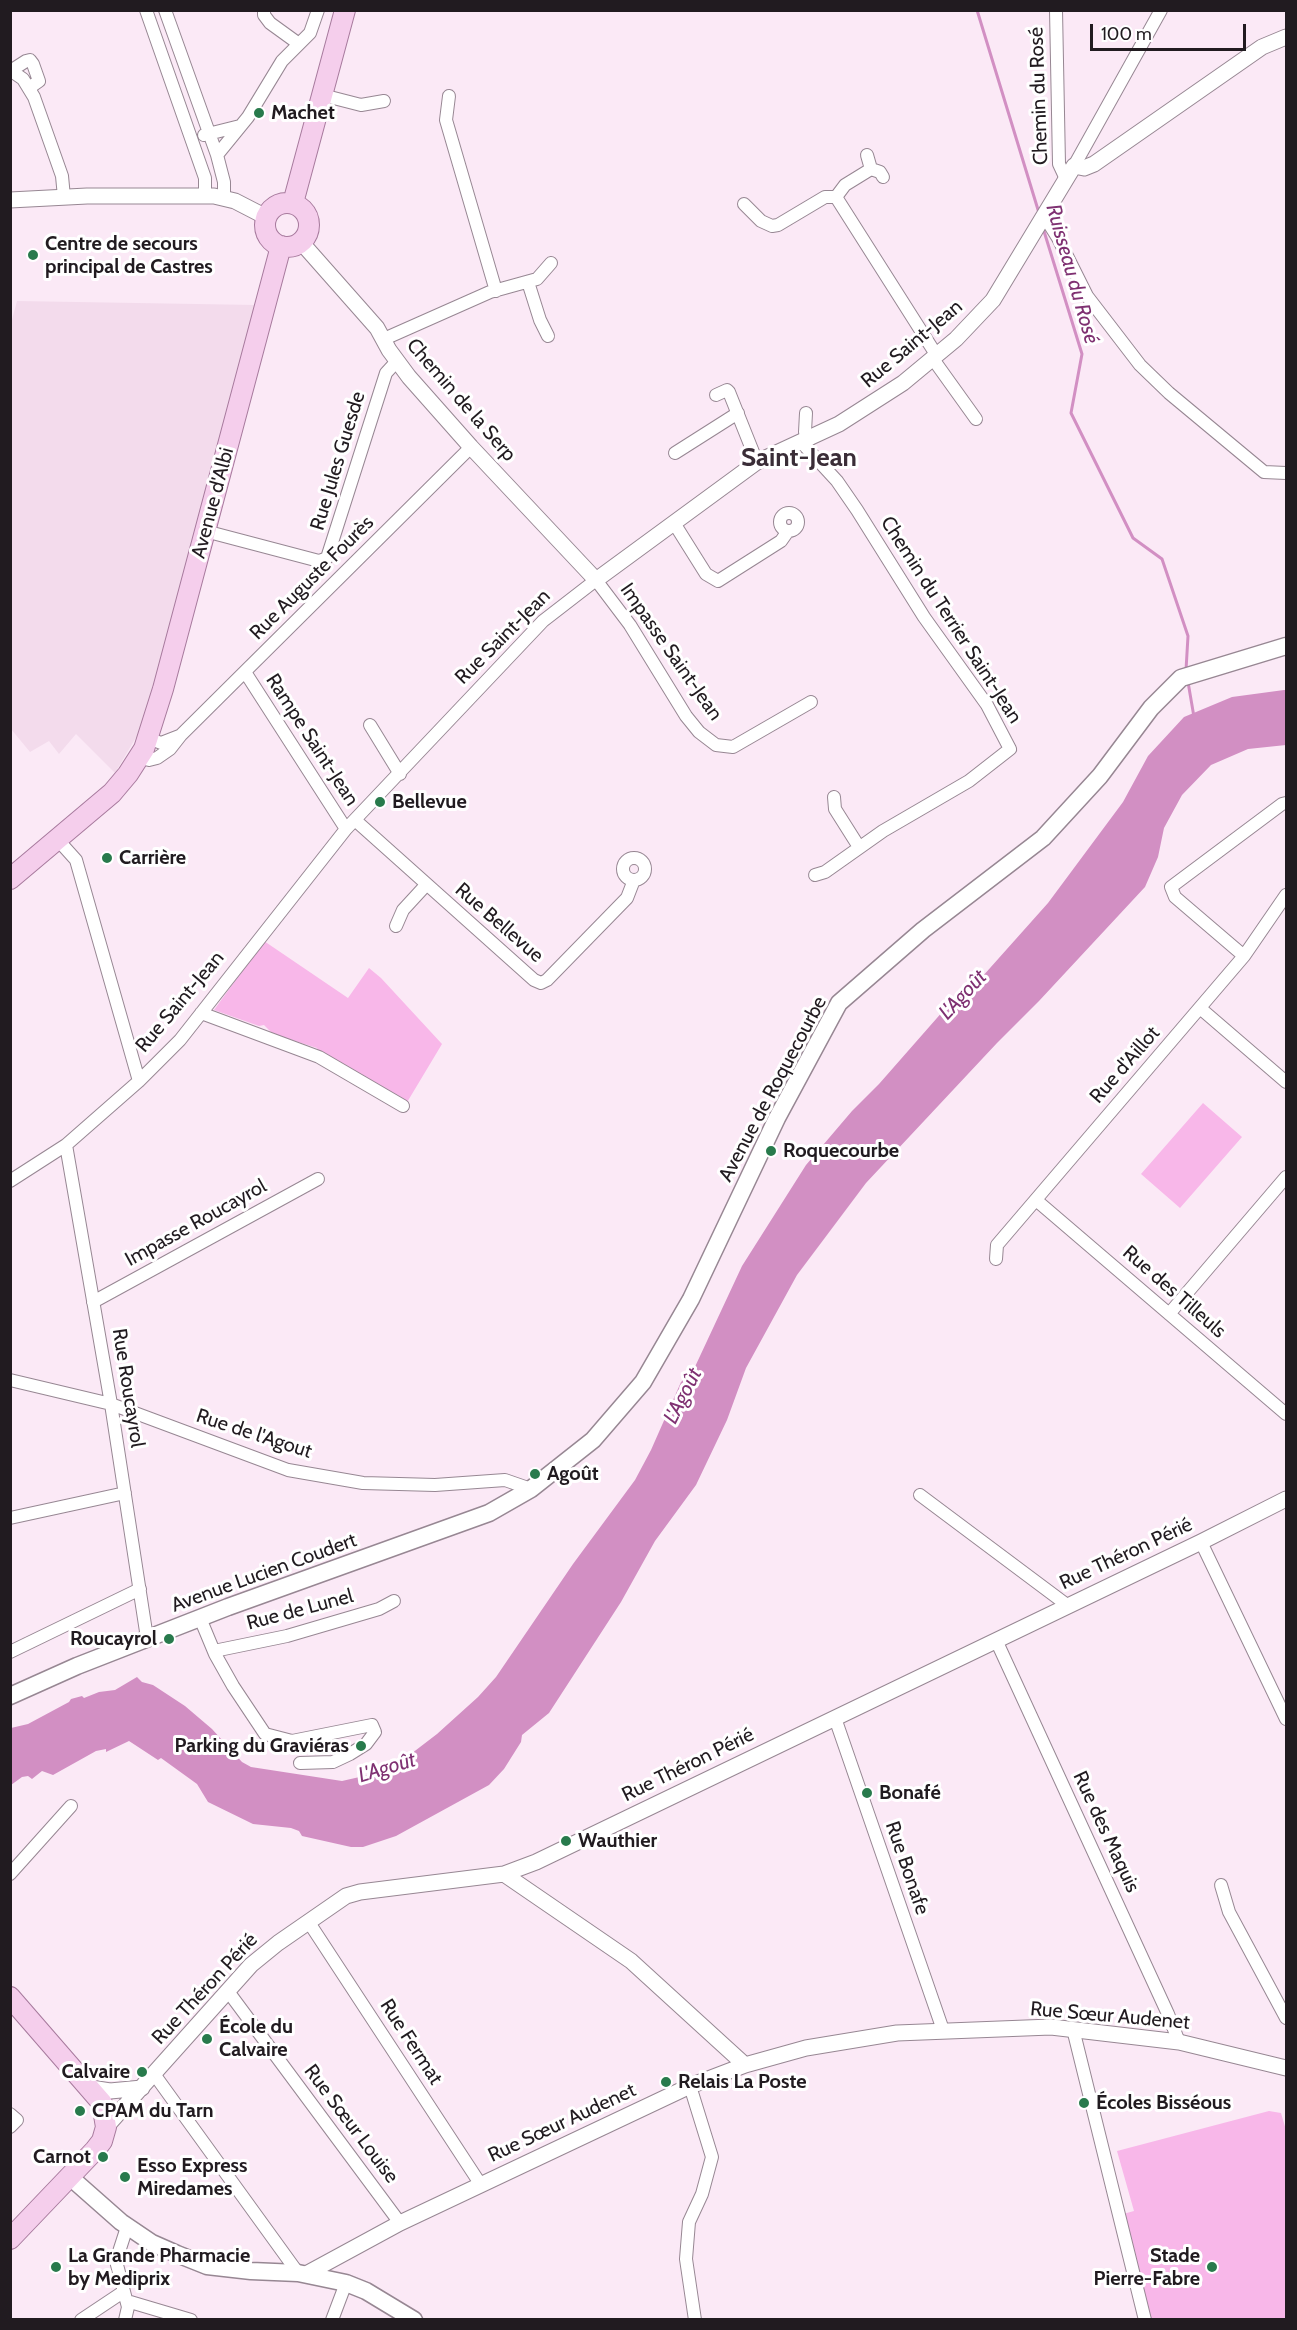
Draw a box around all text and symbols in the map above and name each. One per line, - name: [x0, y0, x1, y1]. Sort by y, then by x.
- scale bar: [1093, 12, 1249, 50]
- text: 100 m: [1101, 23, 1152, 45]
- street label: Chemin du Rosé: [1025, 27, 1053, 165]
- place label: Machet: [271, 101, 335, 125]
- marker: Machet: [252, 106, 266, 120]
- water label: Ruisseau du Rosé: [1040, 201, 1104, 347]
- place label: Centre de secours principal de Castres: [45, 232, 213, 279]
- marker: Centre de secours principal de Castres: [26, 248, 40, 262]
- street label: Rue Saint-Jean: [857, 295, 967, 393]
- street label: Chemin de la Serp: [401, 334, 521, 466]
- street label: Rue Jules Guesde: [306, 389, 370, 533]
- district label: Saint-Jean: [741, 442, 857, 474]
- street label: Avenue d'Albi: [187, 445, 239, 561]
- street label: Rue Auguste Fourès: [245, 511, 379, 645]
- street label: Chemin du Terrier Saint-Jean: [875, 512, 1027, 728]
- street label: Impasse Saint-Jean: [615, 579, 727, 725]
- street label: Rue Saint-Jean: [450, 584, 556, 690]
- street label: Rampe Saint-Jean: [260, 669, 364, 811]
- place label: Bellevue: [392, 790, 467, 814]
- marker: Bellevue: [373, 795, 387, 809]
- place label: Carrière: [119, 846, 186, 870]
- marker: Carrière: [100, 851, 114, 865]
- street label: Rue Bellevue: [450, 878, 548, 968]
- street label: Rue Saint-Jean: [131, 947, 229, 1057]
- water label: L'Agoût: [934, 965, 992, 1025]
- street label: Avenue de Roquecourbe: [714, 992, 832, 1186]
- street label: Rue d'Aillot: [1085, 1022, 1165, 1108]
- place label: Roquecourbe: [783, 1139, 899, 1163]
- marker: Roquecourbe: [764, 1144, 778, 1158]
- street label: Impasse Roucayrol: [121, 1174, 271, 1272]
- street label: Rue des Tilleuls: [1117, 1241, 1231, 1343]
- street label: Rue Roucayrol: [107, 1327, 149, 1449]
- water label: L'Agoût: [658, 1364, 708, 1428]
- street label: Rue de l'Agout: [193, 1404, 315, 1464]
- place label: Agoût: [547, 1462, 599, 1486]
- marker: Agoût: [528, 1467, 542, 1481]
- street label: Rue Théron Périé: [1056, 1513, 1196, 1595]
- street label: Avenue Lucien Coudert: [168, 1528, 360, 1618]
- street label: Rue de Lunel: [244, 1584, 356, 1636]
- place label: Roucayrol: [70, 1627, 157, 1651]
- marker: Roucayrol: [162, 1632, 176, 1646]
- street label: Rue Théron Périé: [618, 1723, 758, 1807]
- place label: Parking du Graviéras: [175, 1734, 349, 1758]
- marker: Parking du Graviéras: [354, 1739, 368, 1753]
- water label: L'Agoût: [355, 1747, 419, 1789]
- street label: Rue des Maquis: [1067, 1768, 1145, 1896]
- place label: Bonafé: [879, 1781, 941, 1805]
- marker: Bonafé: [860, 1786, 874, 1800]
- street label: Rue Bonafe: [880, 1818, 934, 1918]
- place label: Wauthier: [578, 1829, 657, 1853]
- marker: Wauthier: [559, 1834, 573, 1848]
- street label: Rue Théron Périé: [147, 1928, 263, 2050]
- street label: Rue Fermat: [375, 1995, 447, 2089]
- street label: Rue Sœur Audenet: [1029, 1997, 1191, 2035]
- place label: École du Calvaire: [219, 2015, 293, 2062]
- marker: École du Calvaire: [200, 2032, 214, 2046]
- place label: Calvaire: [61, 2060, 130, 2084]
- street label: Rue Sœur Louise: [299, 2060, 403, 2188]
- marker: Calvaire: [135, 2065, 149, 2079]
- place label: Relais La Poste: [678, 2070, 807, 2094]
- marker: Relais La Poste: [659, 2075, 673, 2089]
- street label: Rue Sœur Audenet: [484, 2078, 640, 2168]
- place label: Écoles Bisséous: [1096, 2091, 1231, 2115]
- marker: Écoles Bisséous: [1077, 2096, 1091, 2110]
- place label: CPAM du Tarn: [92, 2099, 214, 2123]
- marker: CPAM du Tarn: [73, 2104, 87, 2118]
- place label: Carnot: [33, 2145, 91, 2169]
- marker: Carnot: [96, 2150, 110, 2164]
- place label: Esso Express Miredames: [137, 2154, 247, 2201]
- marker: Esso Express Miredames: [118, 2170, 132, 2184]
- place label: La Grande Pharmacie by Mediprix: [68, 2244, 250, 2291]
- place label: Stade Pierre-Fabre: [1094, 2244, 1200, 2291]
- marker: La Grande Pharmacie by Mediprix: [49, 2260, 63, 2274]
- marker: Stade Pierre-Fabre: [1205, 2260, 1219, 2274]

